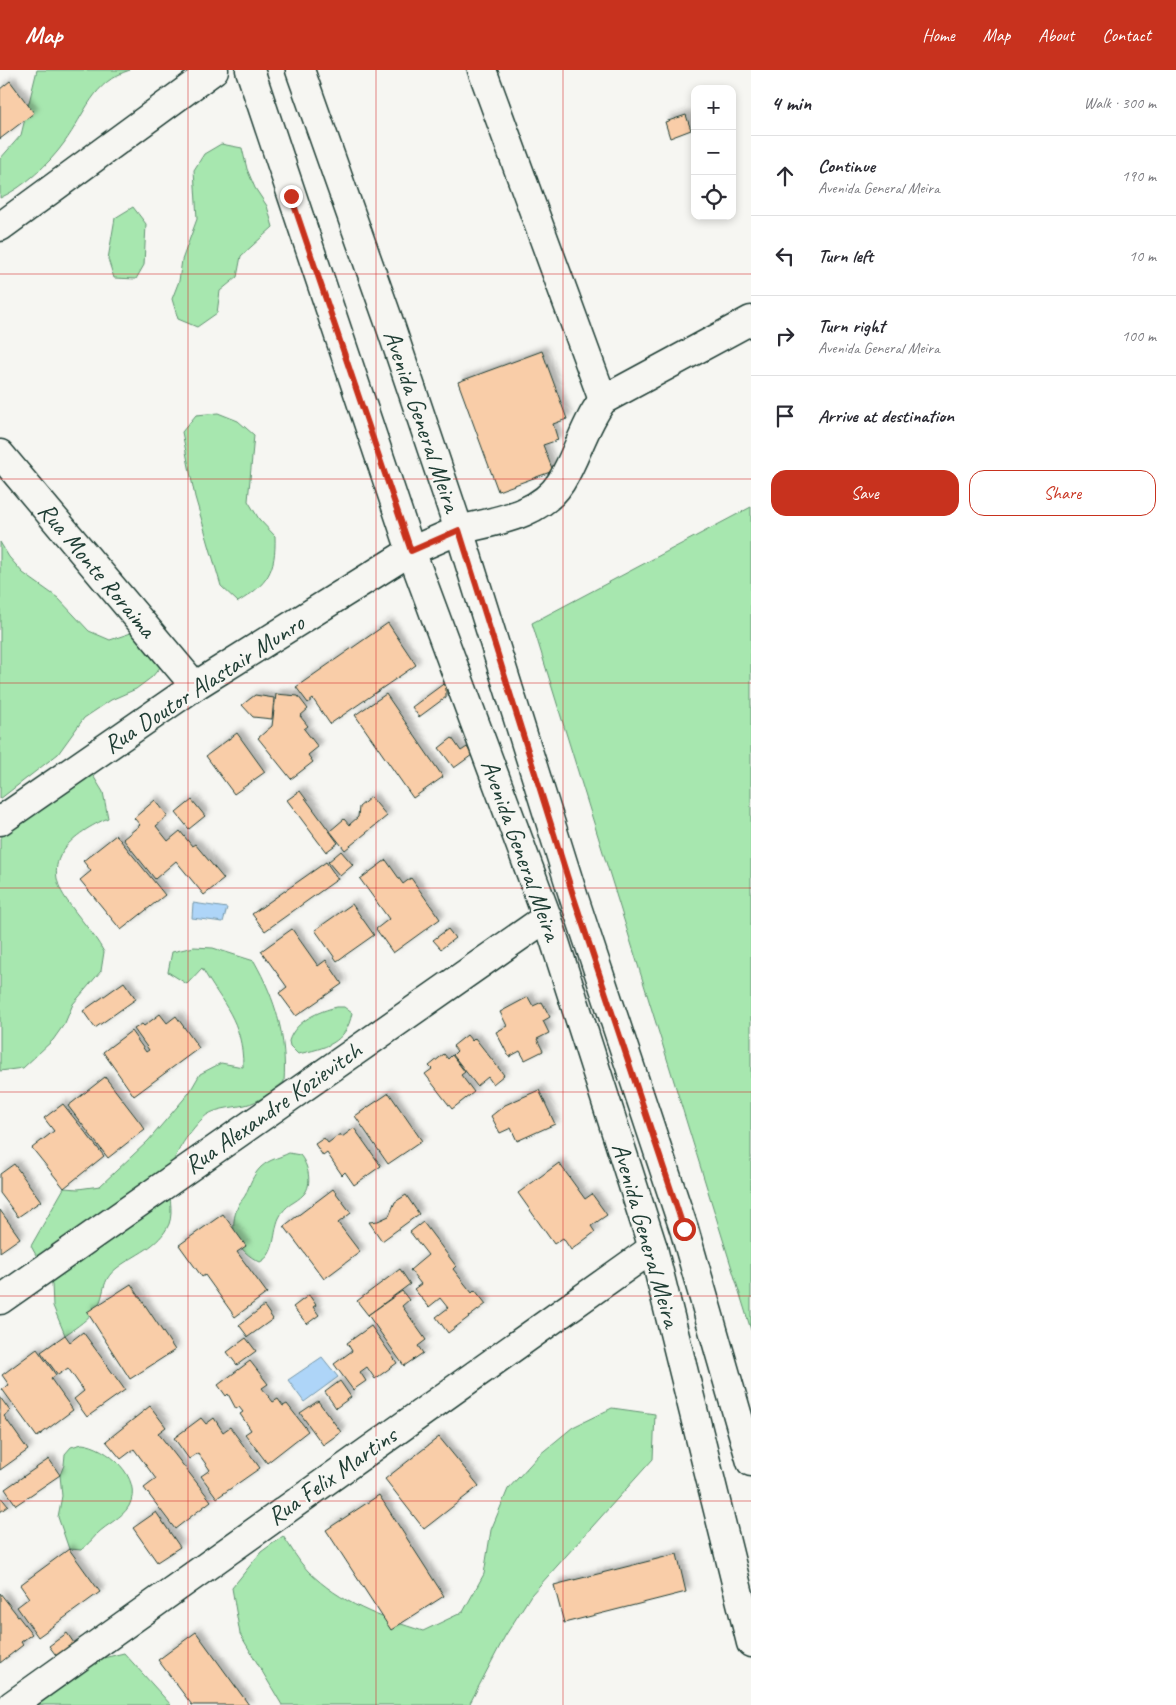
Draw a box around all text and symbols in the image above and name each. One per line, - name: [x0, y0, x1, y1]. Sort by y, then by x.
- text: Map: [25, 20, 62, 50]
- text: Home: [922, 24, 955, 46]
- text: Map: [983, 24, 1010, 46]
- text: About: [1038, 24, 1074, 46]
- text: Contact: [1102, 24, 1151, 46]
- map controls: [691, 85, 736, 220]
- button: +: [691, 85, 736, 130]
- text: 4 min: [771, 90, 811, 116]
- text: Walk · 300 m: [1084, 93, 1156, 113]
- button: −: [691, 130, 736, 175]
- text: Continue: [818, 154, 875, 178]
- icon: ahead: [771, 162, 799, 190]
- text: 190 m: [1122, 166, 1156, 186]
- button: locate: [691, 175, 736, 220]
- text: Avenida General Meira: [818, 178, 940, 198]
- route end: [280, 185, 303, 208]
- icon: left: [771, 242, 799, 270]
- text: Turn left: [818, 244, 873, 268]
- text: 10 m: [1129, 246, 1156, 266]
- text: Turn right: [818, 314, 885, 338]
- icon: right: [771, 322, 799, 350]
- street label: Avenida General Meira: [376, 326, 469, 519]
- text: 100 m: [1122, 326, 1156, 346]
- text: Avenida General Meira: [818, 338, 940, 358]
- icon: arrive: [771, 402, 799, 430]
- text: Arrive at destination: [818, 404, 954, 428]
- button: Save: [771, 470, 959, 516]
- button: Share: [969, 470, 1156, 516]
- street label: Rua Monte Roraima: [31, 496, 164, 646]
- street label: Rua Doutor Alastair Munro: [97, 606, 312, 761]
- street label: Avenida General Meira: [473, 755, 569, 947]
- street label: Rua Alexandre Kozievitch: [178, 1034, 369, 1181]
- street label: Avenida General Meira: [604, 1139, 688, 1333]
- route start: [673, 1218, 696, 1241]
- street label: Rua Felix Martins: [261, 1418, 405, 1532]

